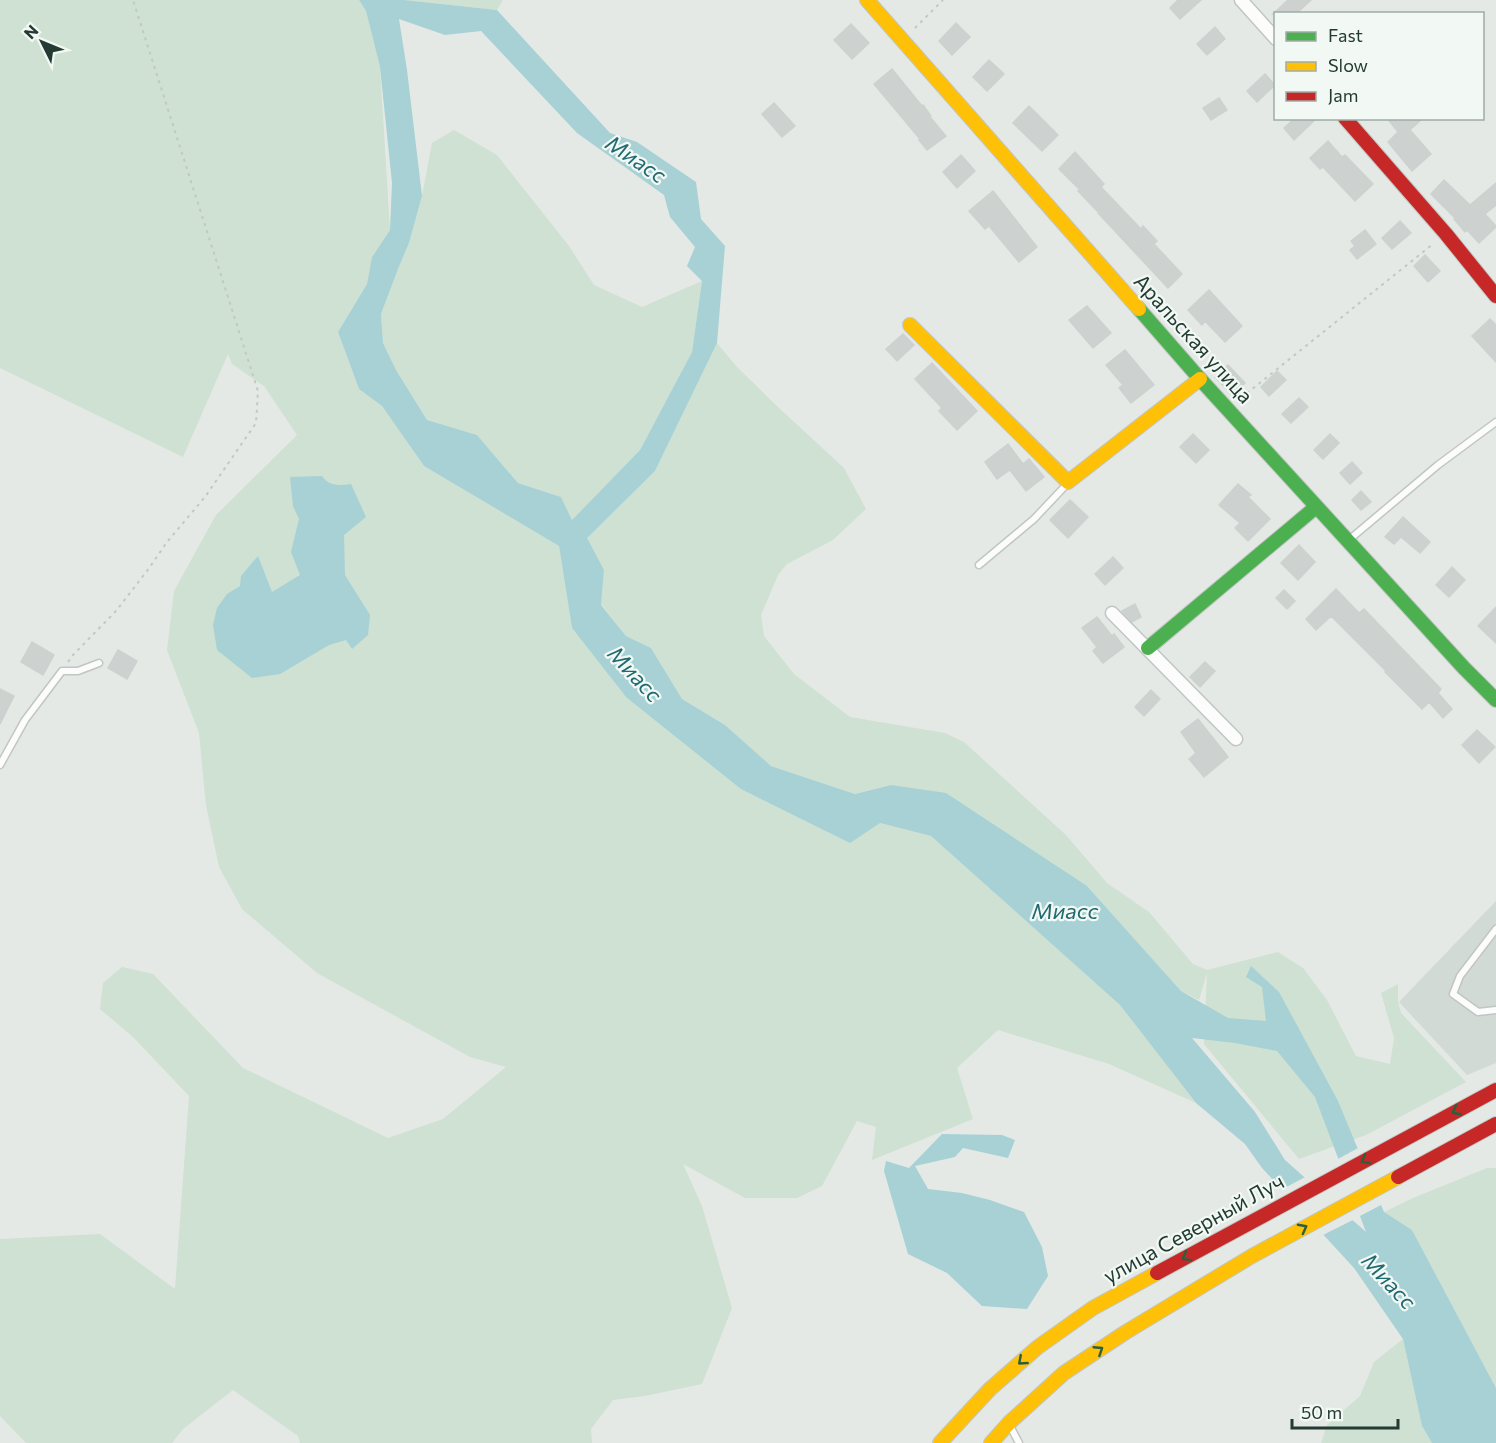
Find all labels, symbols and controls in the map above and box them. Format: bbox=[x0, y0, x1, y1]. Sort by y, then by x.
north arrow bbox=[12, 12, 72, 72]
legend bbox=[1274, 12, 1484, 120]
text: N bbox=[20, 21, 42, 42]
text: Fast bbox=[1328, 24, 1363, 46]
text: Slow bbox=[1328, 54, 1368, 76]
text: Jam bbox=[1328, 84, 1358, 106]
water label: Миасс bbox=[601, 129, 672, 189]
street label: Аральская улица bbox=[1129, 268, 1259, 408]
water label: Миасс bbox=[603, 640, 668, 707]
water label: Миасс bbox=[1032, 897, 1099, 924]
one-way arrow bbox=[1452, 1104, 1463, 1115]
one-way arrow bbox=[1361, 1153, 1372, 1164]
street label: улица Северный Луч bbox=[1099, 1168, 1288, 1288]
one-way arrow bbox=[1297, 1224, 1308, 1235]
water label: Миасс bbox=[1357, 1247, 1422, 1314]
one-way arrow bbox=[1182, 1250, 1192, 1261]
one-way arrow bbox=[1092, 1346, 1103, 1357]
one-way arrow bbox=[1018, 1354, 1029, 1365]
scale bar bbox=[1292, 1392, 1398, 1430]
text: 50 m bbox=[1301, 1401, 1342, 1423]

